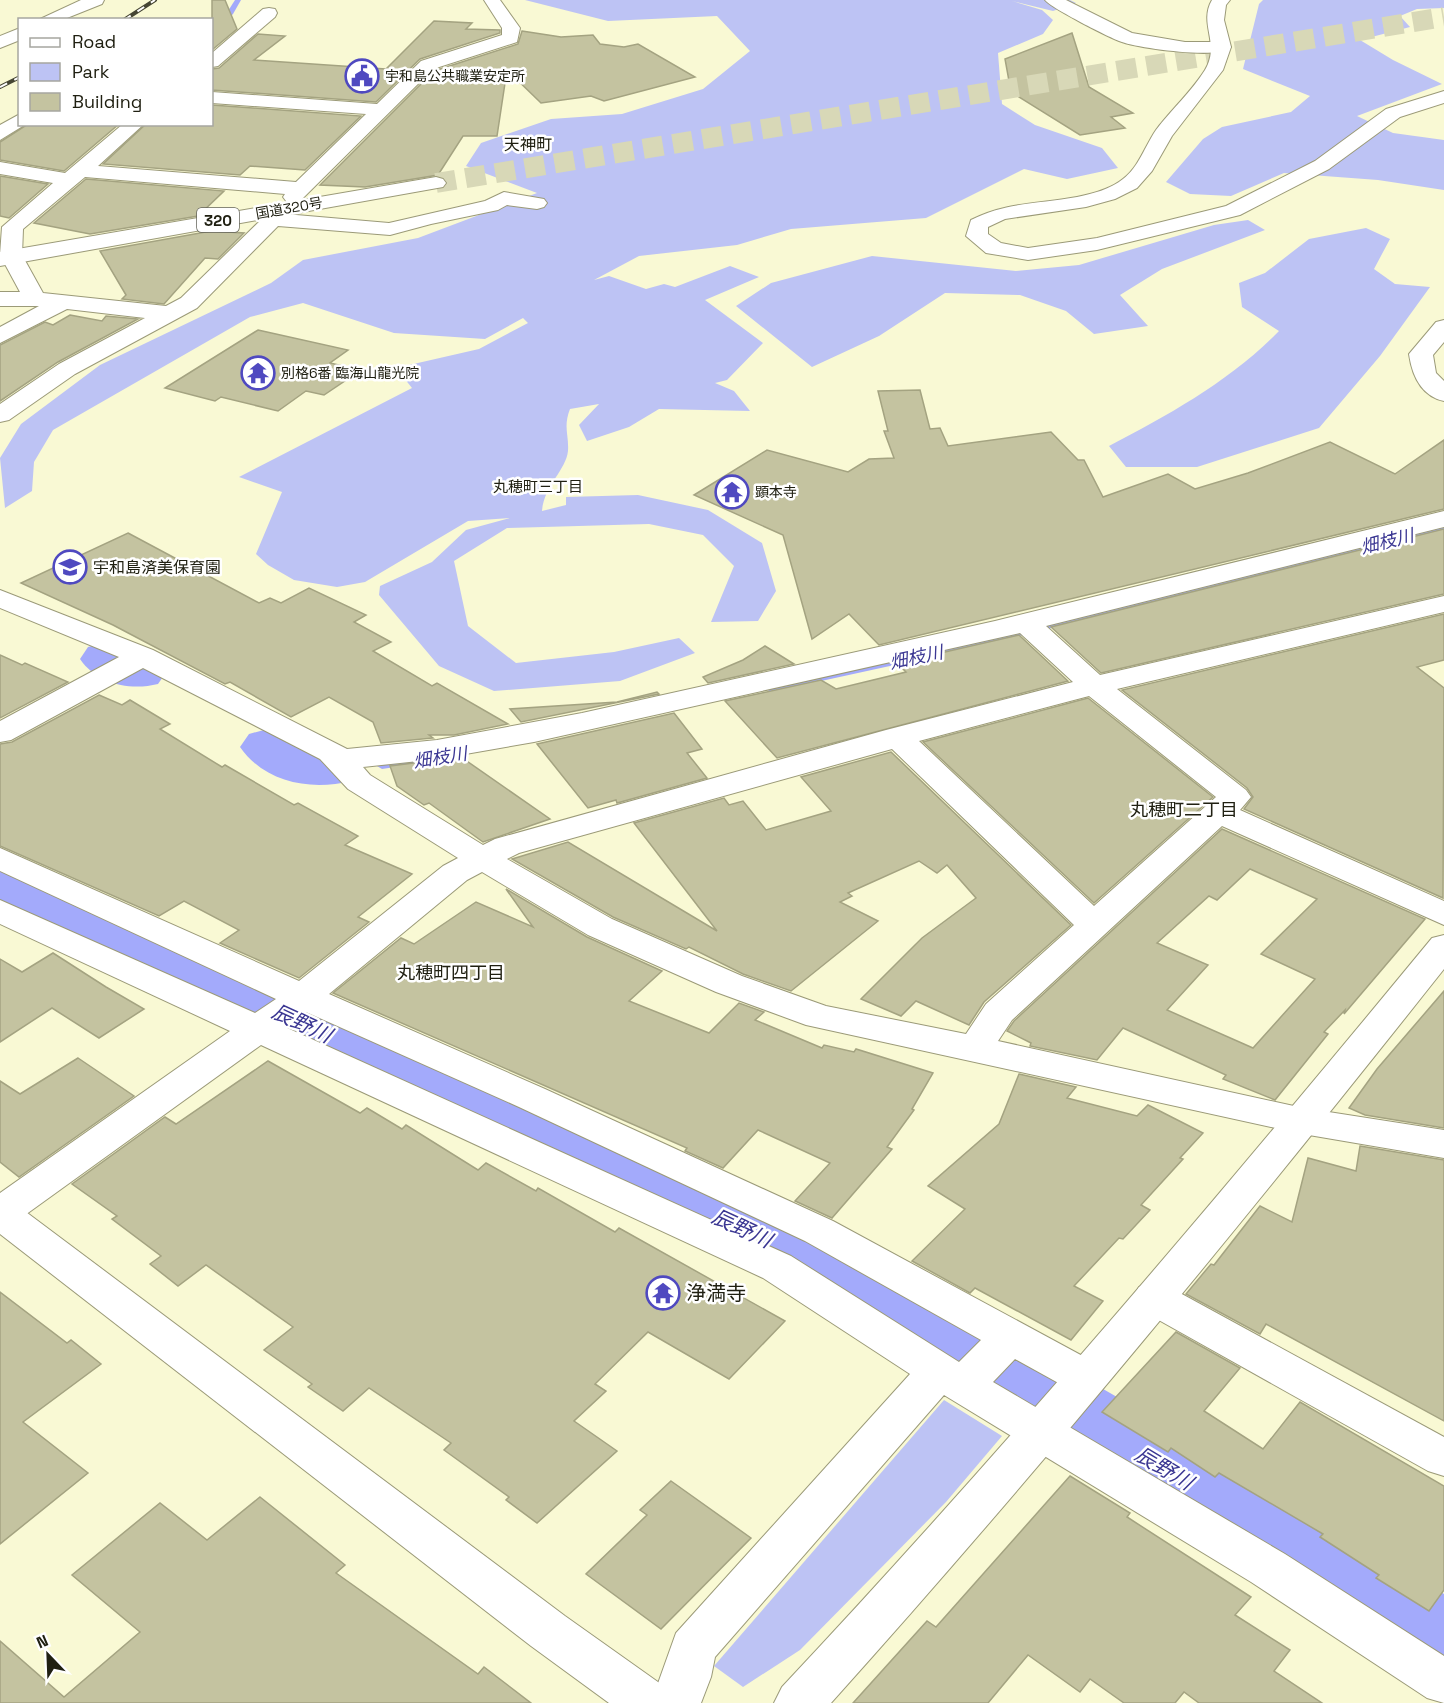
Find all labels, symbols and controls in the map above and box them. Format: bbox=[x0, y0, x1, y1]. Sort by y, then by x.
legend bbox=[18, 18, 213, 126]
text: Road bbox=[72, 30, 116, 53]
public building icon: 宇和島公共職業安定所 bbox=[344, 58, 380, 94]
text: Park bbox=[72, 60, 110, 83]
place label: 宇和島公共職業安定所 bbox=[385, 67, 525, 85]
text: Building bbox=[72, 90, 142, 113]
district label: 天神町 bbox=[504, 134, 552, 155]
street label: 国道320号 bbox=[254, 193, 324, 223]
road number: 320 bbox=[197, 208, 239, 232]
temple icon: 別格6番 臨海山龍光院 bbox=[240, 355, 276, 391]
place label: 別格6番 臨海山龍光院 bbox=[281, 364, 419, 382]
temple icon: 顕本寺 bbox=[714, 474, 750, 510]
district label: 丸穂町三丁目 bbox=[493, 477, 583, 496]
place label: 顕本寺 bbox=[755, 483, 797, 501]
water label: 畑枝川 bbox=[1358, 523, 1418, 559]
school or university icon: 宇和島済美保育園 bbox=[52, 549, 88, 585]
place label: 宇和島済美保育園 bbox=[93, 557, 221, 578]
water label: 畑枝川 bbox=[887, 640, 947, 674]
water label: 畑枝川 bbox=[412, 741, 470, 773]
district label: 丸穂町二丁目 bbox=[1130, 798, 1238, 821]
district label: 丸穂町四丁目 bbox=[397, 961, 505, 984]
water label: 辰野川 bbox=[268, 997, 338, 1049]
water label: 辰野川 bbox=[708, 1202, 778, 1254]
temple icon: 浄満寺 bbox=[645, 1275, 681, 1311]
place label: 浄満寺 bbox=[686, 1280, 746, 1306]
water label: 辰野川 bbox=[1130, 1440, 1200, 1497]
north arrow bbox=[18, 1625, 78, 1685]
text: N bbox=[33, 1630, 51, 1653]

